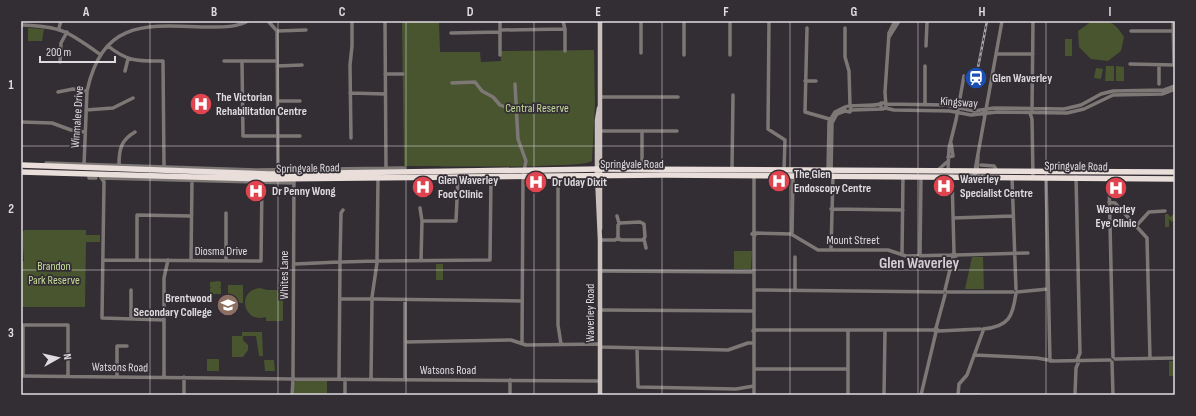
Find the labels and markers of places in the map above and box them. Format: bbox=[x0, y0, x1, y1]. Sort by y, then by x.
station icon: Glen Waverley bbox=[963, 65, 989, 91]
place label: Glen Waverley bbox=[992, 71, 1052, 86]
place label: The Victorian Rehabilitation Centre bbox=[216, 90, 307, 119]
hospital icon: The Victorian Rehabilitation Centre bbox=[188, 91, 214, 117]
place label: The Glen Endoscopy Centre bbox=[794, 167, 871, 196]
hospital icon: The Glen Endoscopy Centre bbox=[766, 168, 792, 194]
hospital icon: Dr Uday Dixit bbox=[523, 169, 549, 195]
place label: Waverley Specialist Centre bbox=[960, 172, 1033, 201]
place label: Glen Waverley Foot Clinic bbox=[438, 173, 498, 202]
hospital icon: Waverley Specialist Centre bbox=[931, 173, 957, 199]
hospital icon: Glen Waverley Foot Clinic bbox=[410, 174, 436, 200]
place label: Dr Uday Dixit bbox=[552, 175, 607, 190]
hospital icon: Waverley Eye Clinic bbox=[1103, 175, 1129, 201]
hospital icon: Dr Penny Wong bbox=[243, 178, 269, 204]
place label: Dr Penny Wong bbox=[272, 184, 336, 199]
place label: Waverley Eye Clinic bbox=[1095, 202, 1137, 231]
place label: Brentwood Secondary College bbox=[134, 291, 212, 320]
school or university icon: Brentwood Secondary College bbox=[215, 292, 241, 318]

